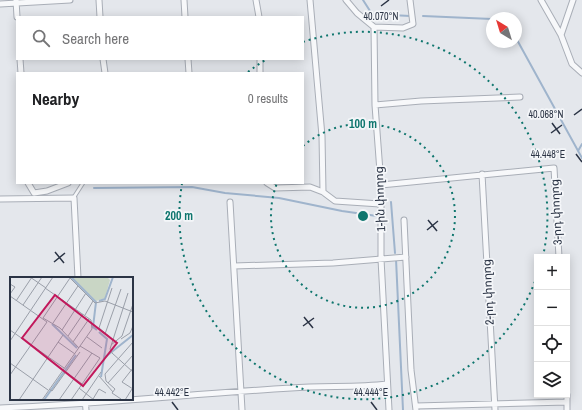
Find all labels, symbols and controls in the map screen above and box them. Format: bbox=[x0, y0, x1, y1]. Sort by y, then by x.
text: 40.070°N bbox=[364, 10, 399, 23]
north arrow bbox=[486, 12, 522, 48]
search box bbox=[16, 16, 304, 60]
icon: search bbox=[30, 27, 52, 49]
text: Search here bbox=[62, 28, 129, 49]
text: Nearby bbox=[32, 87, 79, 110]
text: 0 results bbox=[248, 90, 288, 107]
text: 40.068°N bbox=[529, 108, 564, 121]
text: 100 m bbox=[349, 116, 377, 132]
text: 44.448°E bbox=[531, 148, 565, 161]
street label: 1-ին փողոց bbox=[371, 166, 389, 232]
street label: 3-րդ փողոց bbox=[546, 179, 566, 245]
text: 200 m bbox=[165, 208, 193, 224]
centre of rings bbox=[356, 209, 370, 223]
map controls bbox=[534, 254, 570, 398]
button: + bbox=[534, 254, 570, 290]
street label: 2-րդ փողոց bbox=[478, 259, 498, 325]
inset map bbox=[10, 277, 133, 400]
button: − bbox=[534, 290, 570, 326]
button: locate bbox=[534, 326, 570, 362]
button: layers bbox=[534, 362, 570, 398]
text: 44.442°E bbox=[155, 386, 189, 399]
text: 44.444°E bbox=[354, 386, 388, 399]

